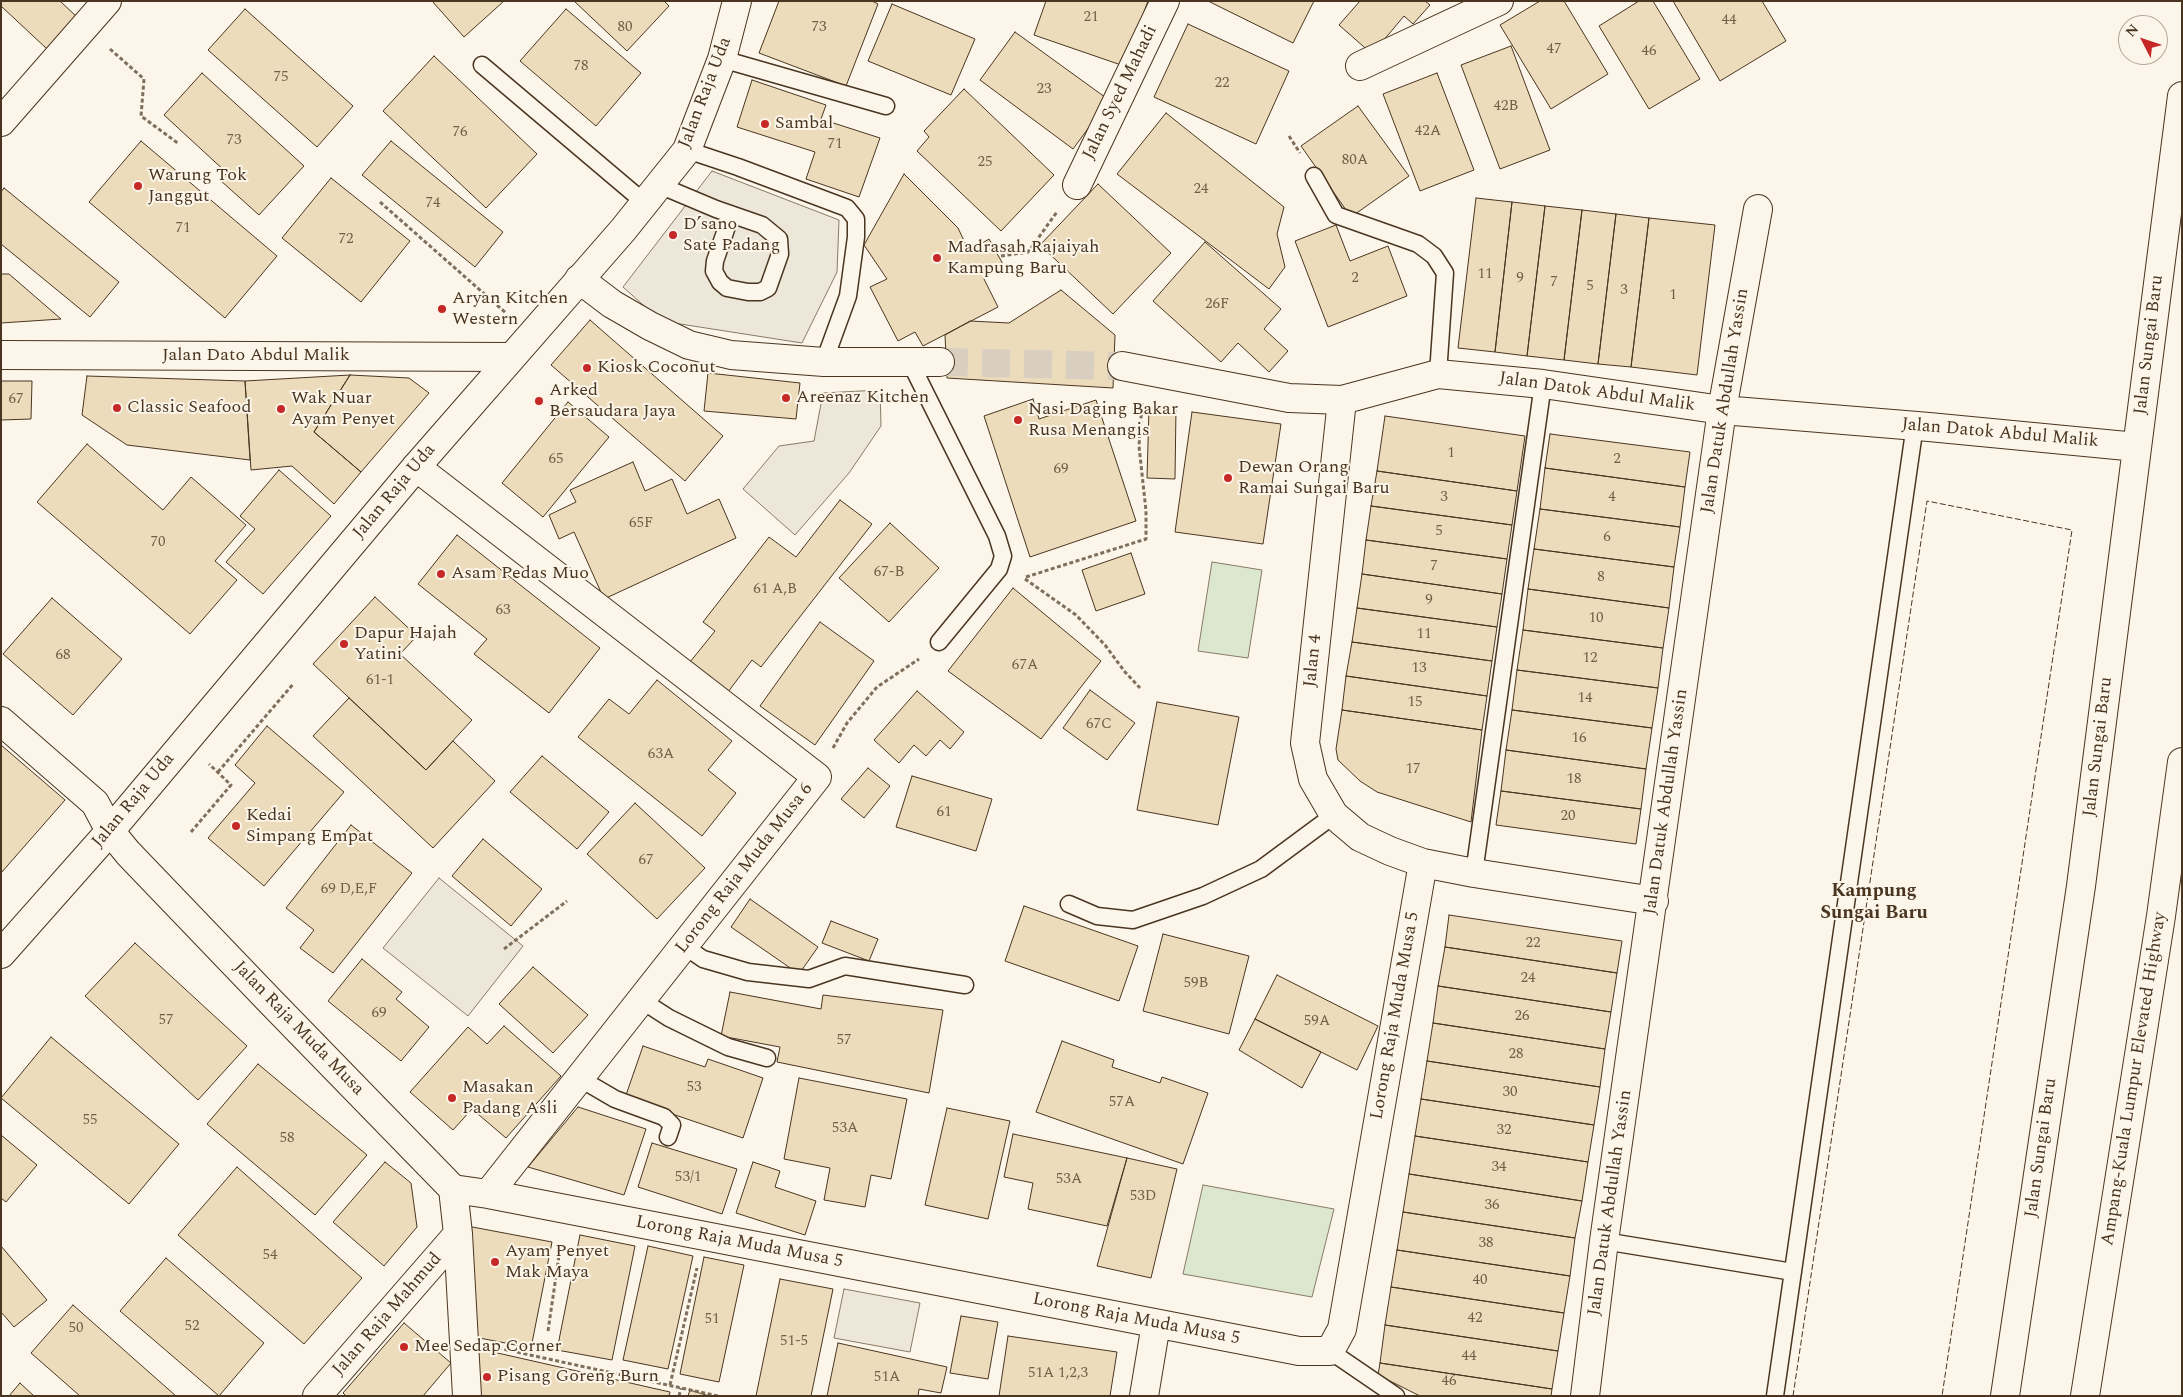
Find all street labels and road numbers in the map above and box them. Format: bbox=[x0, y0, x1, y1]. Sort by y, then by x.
street label: Jalan Syed Mahadi bbox=[1079, 22, 1163, 164]
street label: Jalan Raja Uda bbox=[675, 34, 737, 152]
street label: Jalan Sungai Baru bbox=[2131, 274, 2169, 416]
street label: Jalan Datuk Abdullah Yassin bbox=[1698, 287, 1754, 515]
street label: Jalan Dato Abdul Malik bbox=[162, 345, 350, 367]
street label: Jalan Datok Abdul Malik bbox=[1498, 369, 1696, 417]
street label: Jalan Datok Abdul Malik bbox=[1901, 415, 2099, 453]
street label: Jalan Raja Uda bbox=[349, 440, 441, 544]
street label: Jalan 4 bbox=[1300, 633, 1328, 689]
street label: Jalan Sungai Baru bbox=[2080, 676, 2118, 818]
street label: Jalan Datuk Abdullah Yassin bbox=[1640, 688, 1694, 916]
street label: Jalan Raja Uda bbox=[88, 749, 180, 853]
street label: Lorong Raja Muda Musa 6 bbox=[672, 779, 818, 959]
street label: Lorong Raja Muda Musa 5 bbox=[1367, 910, 1425, 1122]
street label: Ampang-Kuala Lumpur Elevated Highway bbox=[2098, 911, 2172, 1247]
street label: Jalan Raja Muda Musa bbox=[228, 957, 368, 1101]
street label: Jalan Sungai Baru bbox=[2022, 1077, 2062, 1219]
street label: Jalan Datuk Abdullah Yassin bbox=[1584, 1089, 1638, 1317]
street label: Lorong Raja Muda Musa 5 bbox=[634, 1212, 844, 1274]
street label: Jalan Raja Mahmud bbox=[329, 1249, 447, 1381]
street label: Lorong Raja Muda Musa 5 bbox=[1031, 1289, 1241, 1351]

